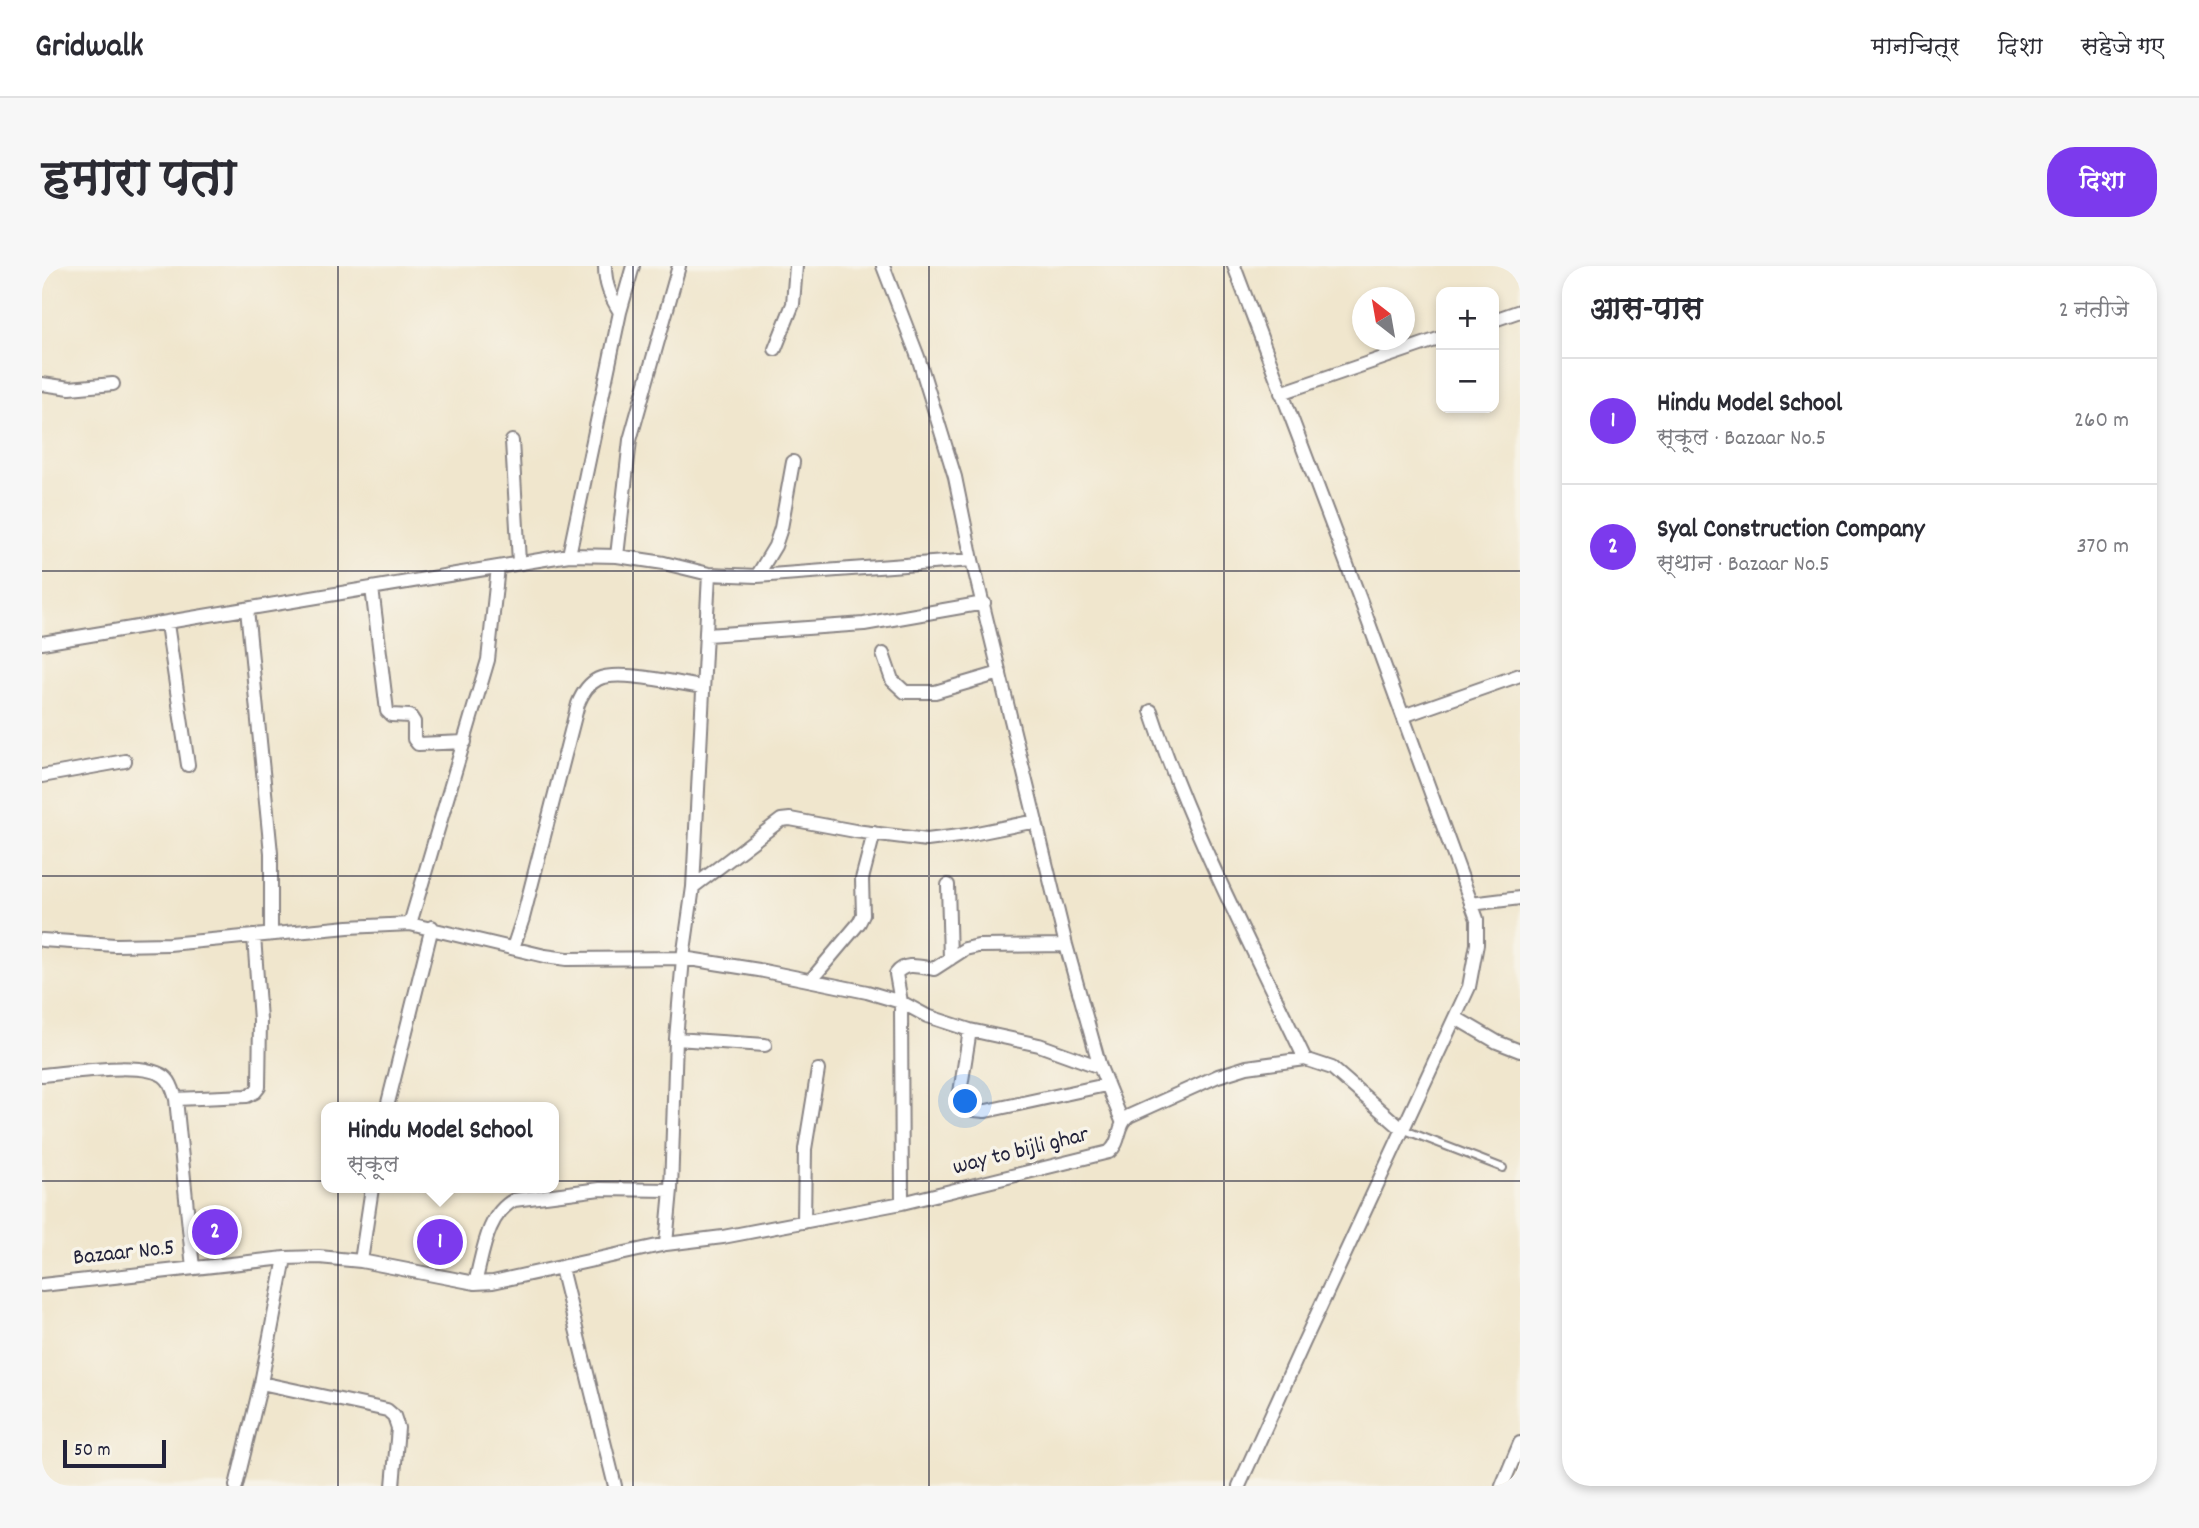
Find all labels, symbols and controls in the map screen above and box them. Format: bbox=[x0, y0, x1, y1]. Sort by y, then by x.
text: Gridwalk bbox=[35, 25, 144, 72]
text: मानचित्र bbox=[1871, 31, 1959, 65]
text: दिशा bbox=[1997, 31, 2043, 65]
text: सहेजे गए bbox=[2081, 31, 2164, 65]
text: हमारा पता bbox=[42, 147, 236, 217]
button: दिशा bbox=[2047, 147, 2157, 217]
north arrow bbox=[1352, 287, 1415, 350]
map controls bbox=[1436, 287, 1499, 413]
button: + bbox=[1436, 287, 1499, 350]
text: आस-पास bbox=[1590, 290, 1702, 333]
text: 2 नतीजे bbox=[2059, 295, 2129, 328]
button: − bbox=[1436, 350, 1499, 413]
text: Hindu Model School bbox=[1657, 386, 1842, 423]
text: 1 bbox=[1610, 405, 1616, 438]
text: 260 m bbox=[2074, 405, 2129, 438]
text: स्कूल · Bazaar No.5 bbox=[1657, 423, 1826, 456]
text: Syal Construction Company bbox=[1657, 512, 1925, 549]
text: 2 bbox=[1608, 531, 1618, 564]
text: 370 m bbox=[2076, 531, 2129, 564]
text: स्थान · Bazaar No.5 bbox=[1657, 549, 1830, 582]
your location bbox=[948, 1084, 982, 1118]
popup bbox=[321, 1102, 559, 1193]
text: Hindu Model School bbox=[347, 1113, 533, 1150]
street label: way to bijli ghar bbox=[949, 1119, 1093, 1185]
text: स्कूल bbox=[347, 1150, 399, 1183]
pin: 2 bbox=[192, 1206, 238, 1258]
pin: 1 bbox=[417, 1216, 463, 1268]
street label: Bazaar No.5 bbox=[72, 1232, 176, 1276]
scale bar bbox=[63, 1437, 166, 1469]
text: 50 m bbox=[74, 1438, 111, 1465]

